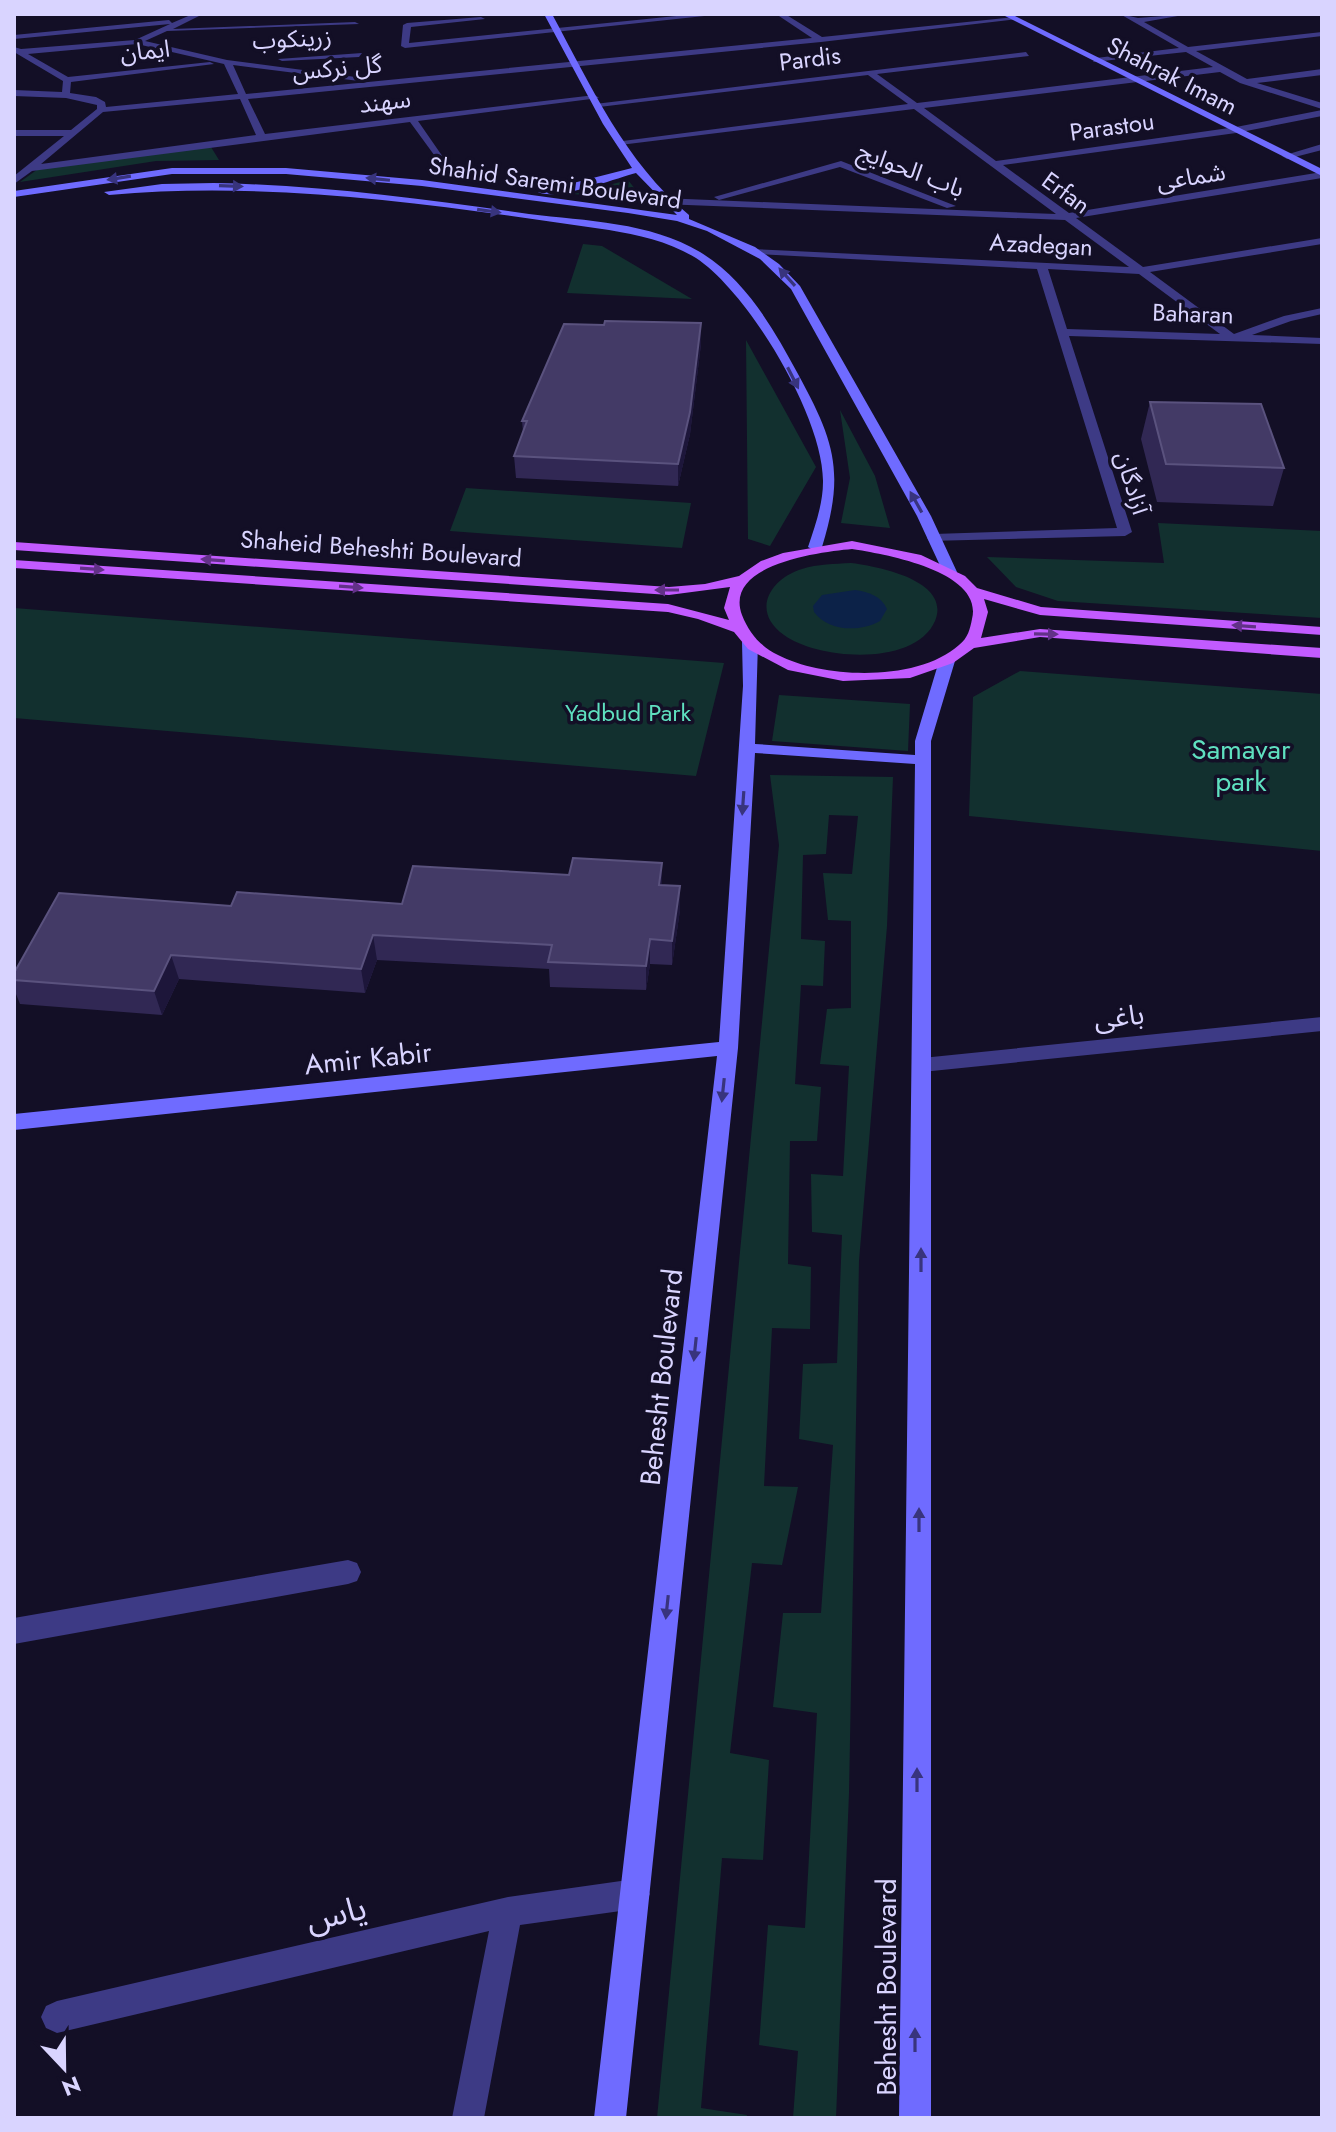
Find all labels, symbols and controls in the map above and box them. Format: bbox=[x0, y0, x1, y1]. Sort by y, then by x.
street label: زرینکوب bbox=[251, 19, 333, 58]
street label: Shahrak Imam bbox=[1101, 28, 1244, 123]
street label: ایمان bbox=[118, 30, 172, 71]
street label: Pardis bbox=[777, 37, 843, 80]
street label: گل نرکس bbox=[291, 46, 384, 89]
street label: سهند bbox=[357, 81, 413, 122]
street label: Parastou bbox=[1067, 103, 1156, 150]
street label: باب الحوایج bbox=[853, 133, 970, 206]
street label: Shahid Saremi Boulevard bbox=[426, 147, 684, 218]
street label: شماعی bbox=[1154, 154, 1228, 199]
street label: Erfan bbox=[1035, 163, 1098, 222]
one-way arrow bbox=[106, 172, 131, 185]
one-way arrow bbox=[365, 173, 390, 186]
one-way arrow bbox=[218, 180, 244, 192]
one-way arrow bbox=[477, 205, 502, 218]
street label: Azadegan bbox=[988, 224, 1094, 265]
one-way arrow bbox=[778, 268, 796, 287]
street label: Baharan bbox=[1152, 295, 1234, 332]
one-way arrow bbox=[786, 367, 799, 390]
street label: آزادگان bbox=[1106, 447, 1159, 520]
one-way arrow bbox=[910, 491, 924, 513]
street label: Shaheid Beheshti Boulevard bbox=[239, 521, 523, 576]
one-way arrow bbox=[200, 553, 225, 566]
one-way arrow bbox=[80, 563, 105, 576]
one-way arrow bbox=[339, 580, 364, 593]
one-way arrow bbox=[654, 584, 679, 596]
one-way arrow bbox=[1231, 619, 1256, 632]
one-way arrow bbox=[1034, 628, 1059, 640]
park label: Yadbud Park bbox=[565, 695, 692, 730]
park label: Samavar park bbox=[1191, 729, 1291, 802]
one-way arrow bbox=[736, 791, 749, 816]
street label: باغی bbox=[1092, 993, 1146, 1040]
street label: Amir Kabir bbox=[302, 1031, 434, 1086]
one-way arrow bbox=[717, 1078, 730, 1103]
one-way arrow bbox=[915, 1247, 927, 1272]
street label: Behesht Boulevard bbox=[630, 1267, 693, 1487]
one-way arrow bbox=[688, 1337, 701, 1362]
one-way arrow bbox=[913, 1507, 925, 1532]
one-way arrow bbox=[660, 1595, 673, 1620]
one-way arrow bbox=[911, 1767, 923, 1792]
street label: Behesht Boulevard bbox=[866, 1878, 907, 2096]
street label: یاس bbox=[301, 1883, 371, 1944]
one-way arrow bbox=[909, 2027, 921, 2052]
north arrow bbox=[24, 2028, 104, 2108]
text: N bbox=[57, 2068, 86, 2105]

